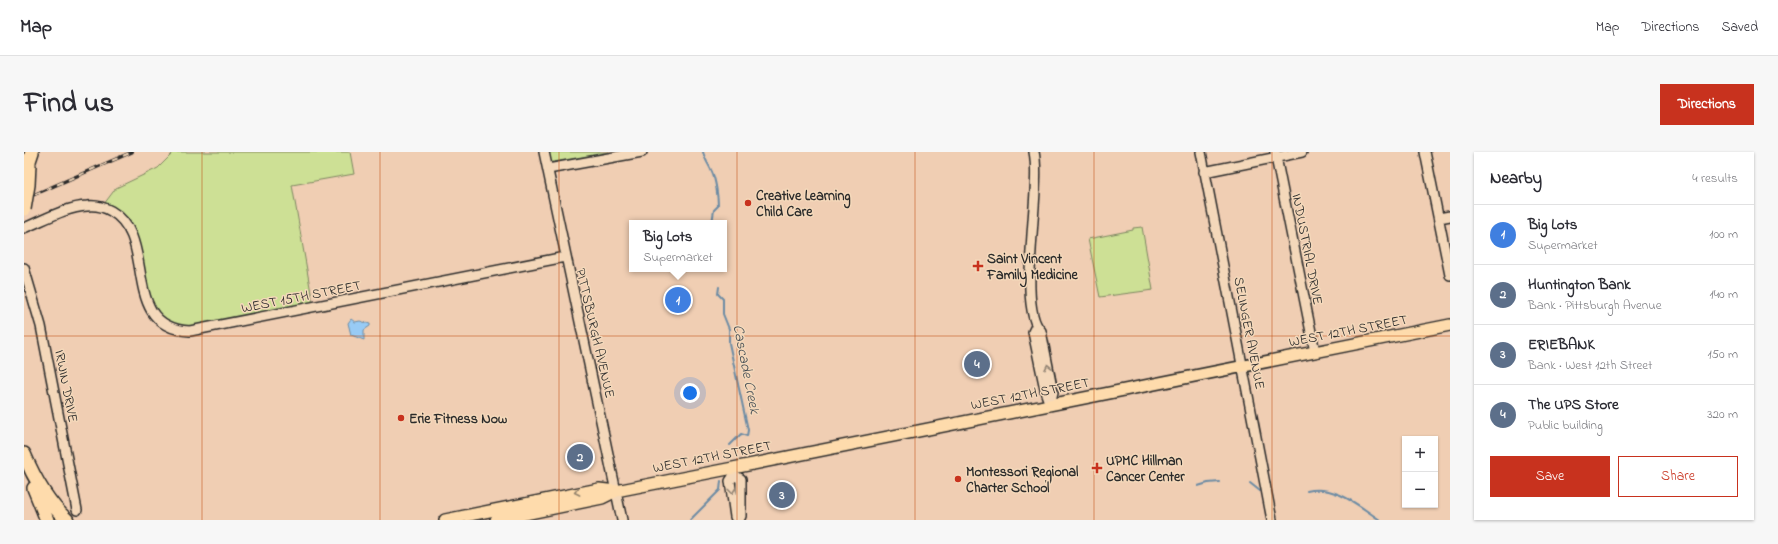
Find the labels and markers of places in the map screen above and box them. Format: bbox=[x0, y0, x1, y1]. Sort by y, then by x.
place label: Creative Learning Child Care bbox=[756, 186, 851, 223]
marker: Creative Learning Child Care bbox=[743, 198, 753, 208]
place label: Saint Vincent Family Medicine bbox=[986, 249, 1078, 288]
marker: Saint Vincent Family Medicine bbox=[972, 260, 984, 272]
pin: 1 bbox=[665, 285, 691, 315]
pin: 4 bbox=[964, 349, 990, 379]
place label: Erie Fitness Now bbox=[409, 409, 507, 430]
marker: Erie Fitness Now bbox=[396, 413, 406, 423]
pin: 2 bbox=[567, 442, 593, 472]
place label: UPMC Hillman Cancer Center bbox=[1106, 451, 1185, 488]
place label: Montessori Regional Charter School bbox=[966, 462, 1079, 499]
marker: UPMC Hillman Cancer Center bbox=[1091, 462, 1103, 474]
marker: Montessori Regional Charter School bbox=[953, 474, 963, 484]
pin: 3 bbox=[769, 480, 795, 510]

